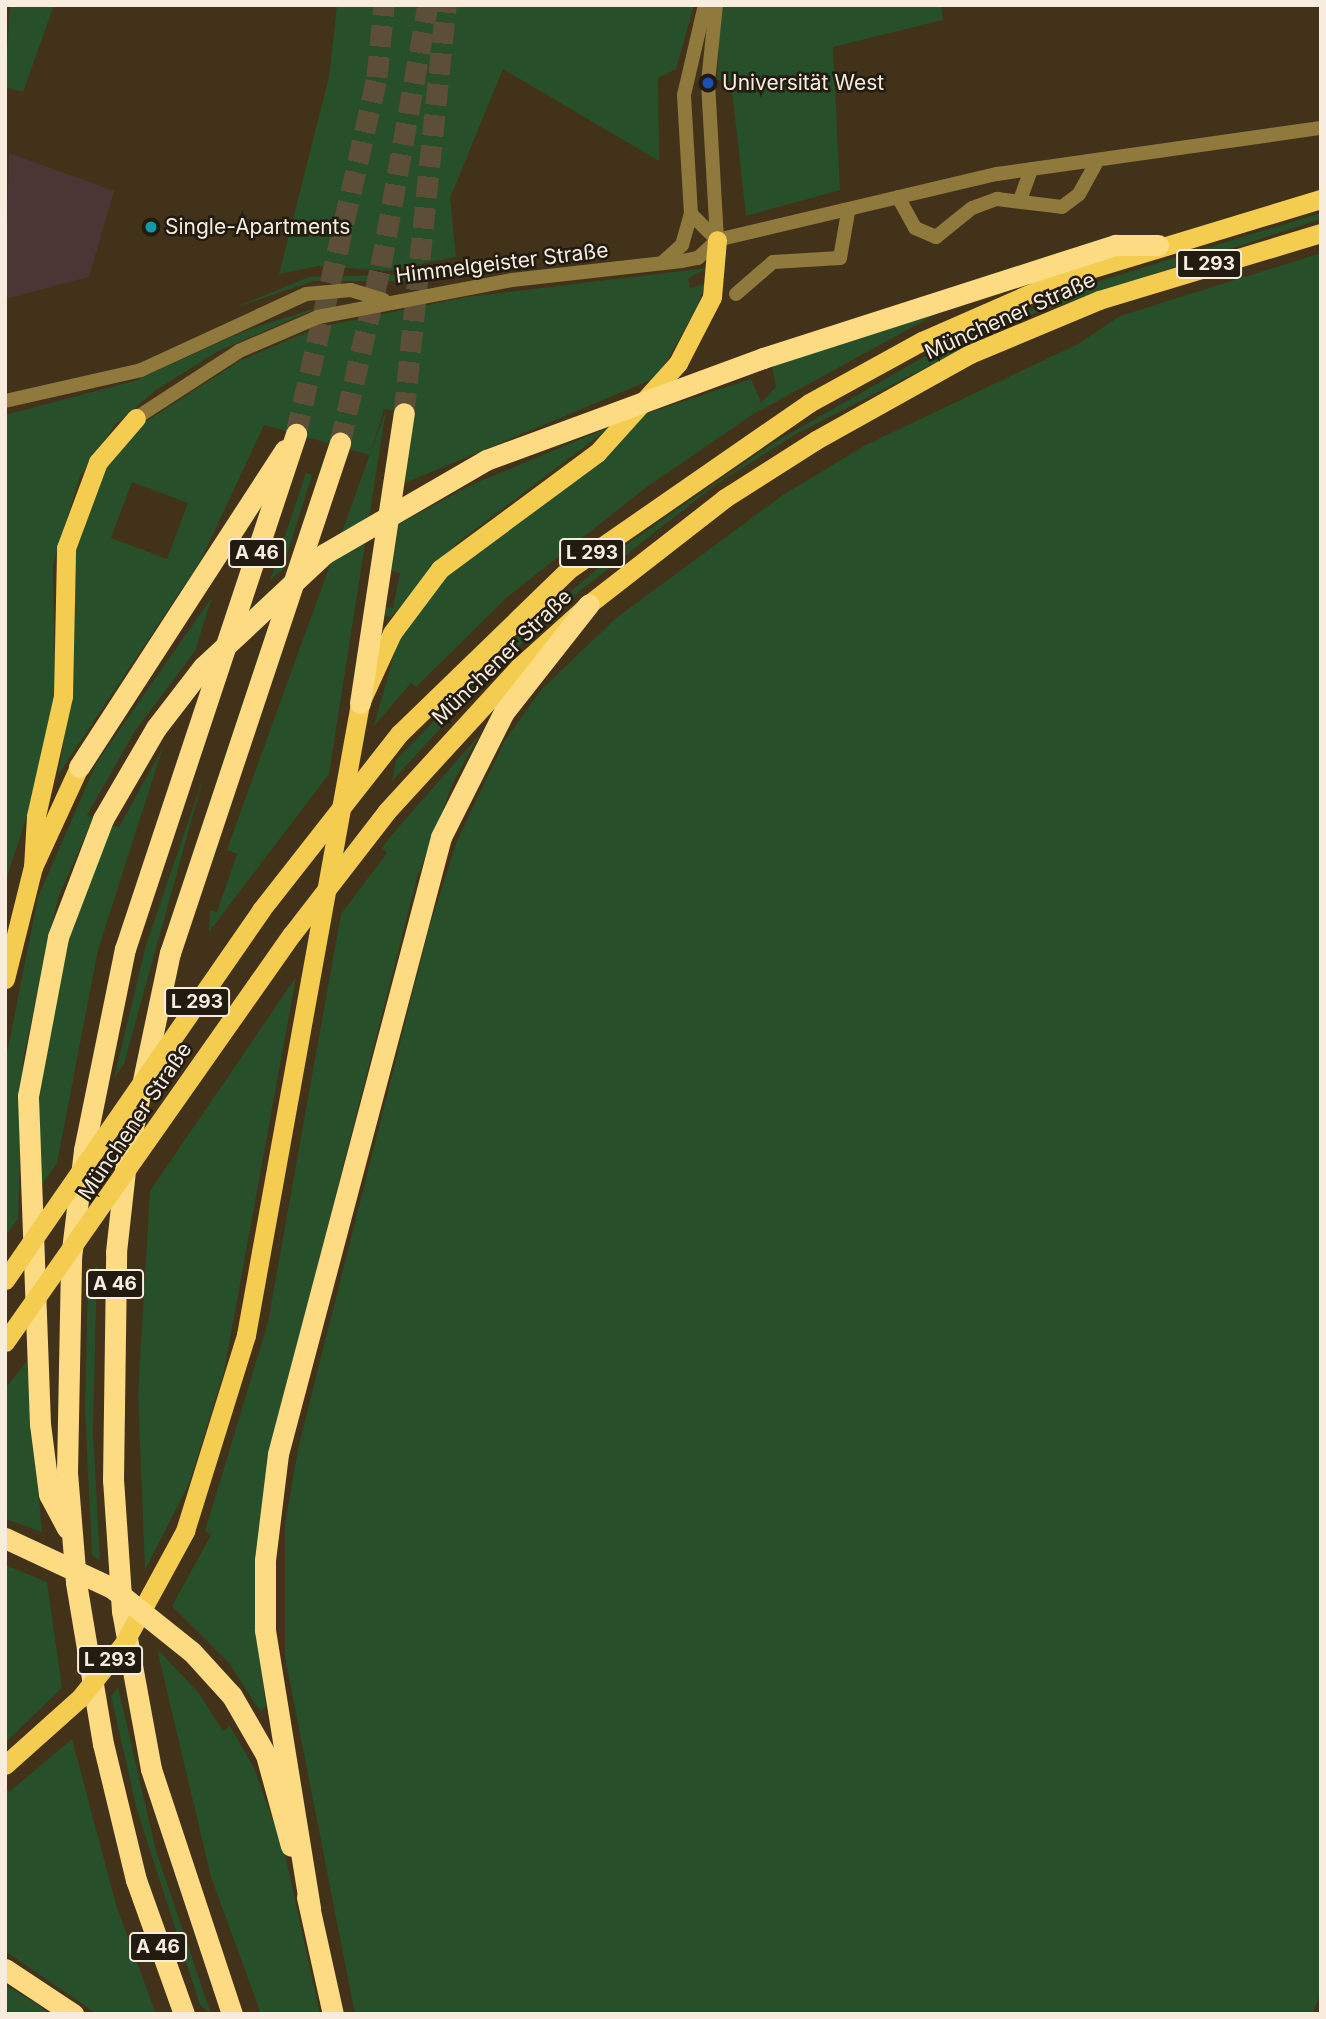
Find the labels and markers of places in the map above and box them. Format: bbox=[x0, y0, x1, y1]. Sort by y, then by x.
place label: Universität West bbox=[722, 70, 884, 96]
marker: Universität West bbox=[700, 75, 716, 91]
place label: Single-Apartments bbox=[165, 214, 350, 240]
marker: Single-Apartments bbox=[143, 219, 159, 235]

